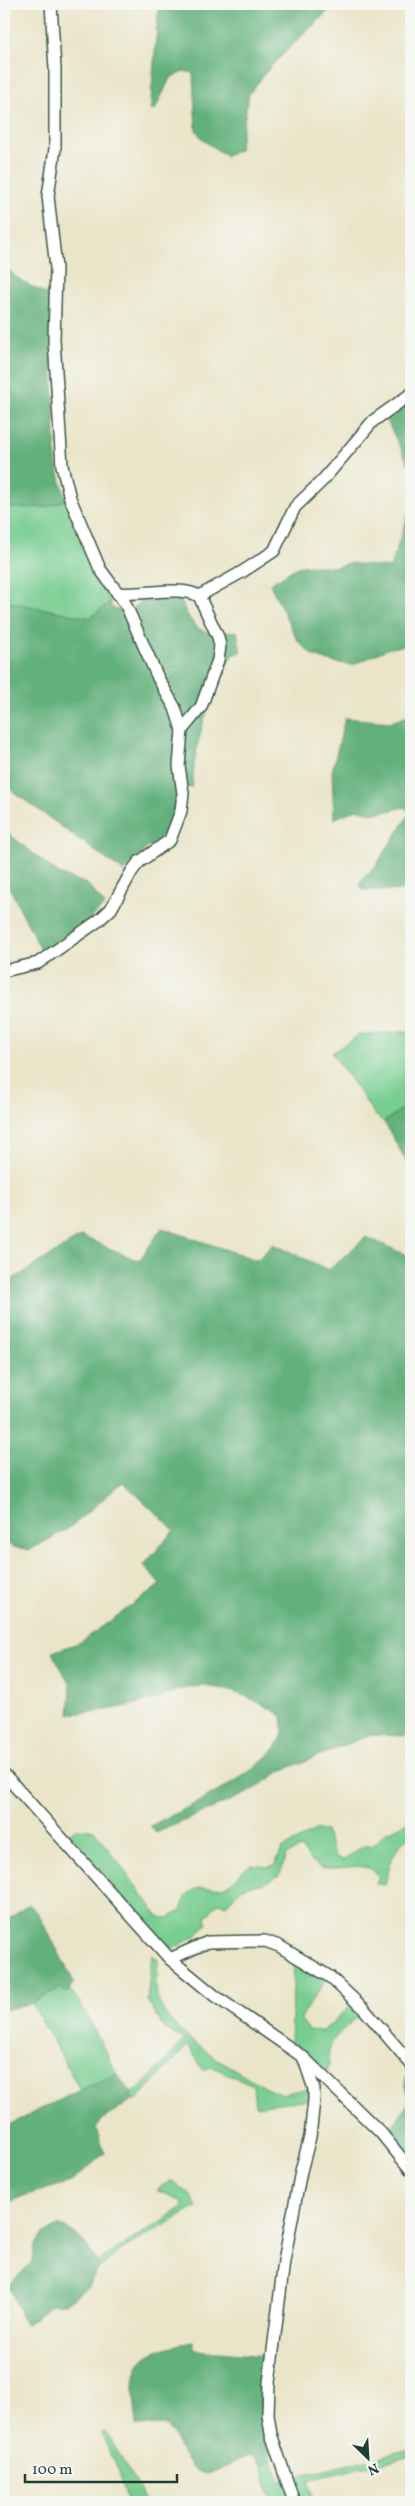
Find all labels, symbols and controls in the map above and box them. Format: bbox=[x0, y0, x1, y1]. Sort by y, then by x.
north arrow bbox=[342, 2434, 392, 2484]
scale bar bbox=[25, 2451, 178, 2483]
text: N bbox=[364, 2458, 381, 2479]
text: 100 m bbox=[32, 2460, 72, 2481]

